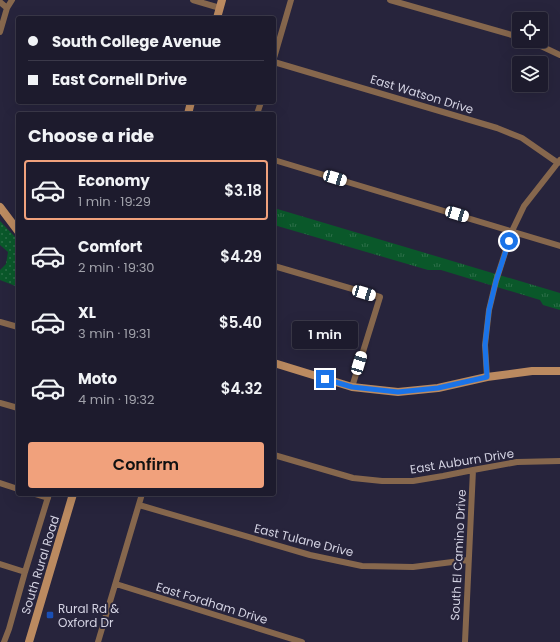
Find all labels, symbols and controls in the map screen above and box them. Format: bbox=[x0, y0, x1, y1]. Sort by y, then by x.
map controls bbox=[512, 12, 548, 92]
button: locate bbox=[512, 12, 548, 48]
text: South College Avenue bbox=[52, 31, 221, 52]
button: layers bbox=[512, 56, 548, 92]
text: East Cornell Drive bbox=[52, 69, 187, 90]
street label: East Watson Drive bbox=[368, 70, 476, 118]
text: Choose a ride bbox=[28, 123, 154, 148]
car bbox=[322, 169, 348, 187]
text: Economy bbox=[78, 170, 150, 191]
icon: car bbox=[30, 172, 66, 208]
text: $3.18 bbox=[224, 180, 262, 201]
text: 1 min · 19:29 bbox=[78, 192, 151, 211]
car bbox=[444, 205, 470, 223]
route start bbox=[500, 232, 518, 250]
text: Comfort bbox=[78, 236, 142, 257]
icon: car bbox=[30, 238, 66, 274]
text: $4.29 bbox=[220, 246, 262, 267]
text: 2 min · 19:30 bbox=[78, 258, 155, 277]
car bbox=[351, 284, 377, 302]
text: XL bbox=[78, 302, 96, 323]
icon: car bbox=[30, 304, 66, 340]
text: $5.40 bbox=[219, 312, 262, 333]
callout: 1 min bbox=[292, 321, 358, 349]
text: 3 min · 19:31 bbox=[78, 324, 151, 343]
text: 1 min bbox=[308, 325, 342, 344]
car bbox=[350, 350, 368, 376]
text: Moto bbox=[78, 368, 117, 389]
icon: car bbox=[30, 370, 66, 406]
route end bbox=[316, 370, 334, 388]
text: $4.32 bbox=[221, 378, 262, 399]
text: 4 min · 19:32 bbox=[78, 390, 155, 409]
button: Confirm bbox=[28, 442, 264, 488]
street label: East Auburn Drive bbox=[409, 444, 515, 478]
street label: South El Camino Drive bbox=[446, 489, 470, 621]
street label: South Rural Road bbox=[17, 513, 63, 617]
street label: East Tulane Drive bbox=[253, 519, 355, 561]
street label: East Fordham Drive bbox=[154, 578, 270, 628]
place label: Rural Rd & Oxford Dr bbox=[58, 600, 119, 631]
marker: Rural Rd & Oxford Dr bbox=[45, 610, 55, 620]

